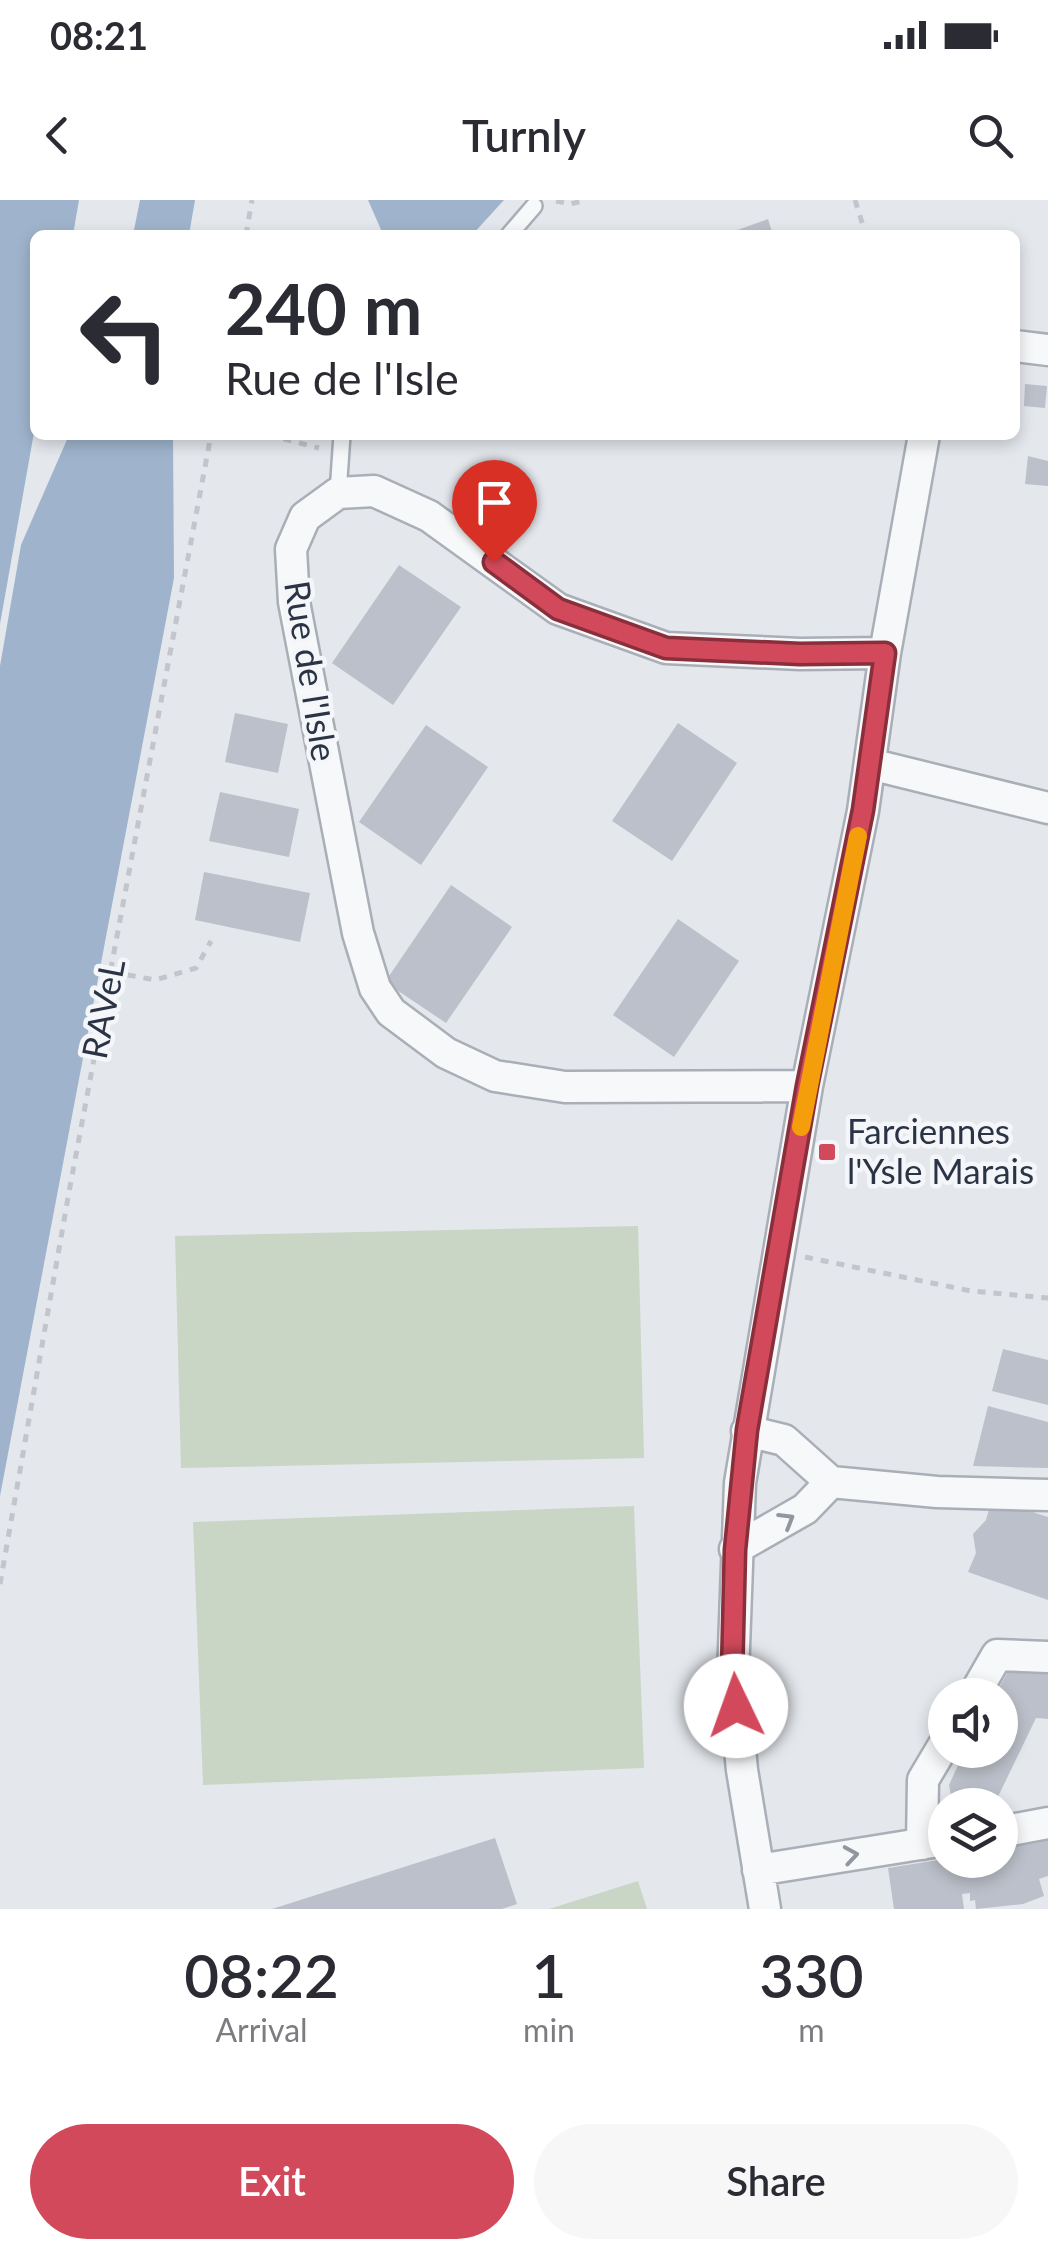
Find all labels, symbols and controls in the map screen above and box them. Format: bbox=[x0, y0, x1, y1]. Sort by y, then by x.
text: 08:21 bbox=[50, 12, 148, 58]
icon: back bbox=[30, 108, 85, 163]
text: Turnly bbox=[462, 108, 586, 162]
icon: search bbox=[963, 108, 1018, 163]
text: 240 m bbox=[225, 266, 422, 350]
icon: left bbox=[60, 270, 190, 400]
text: Rue de l'Isle bbox=[225, 351, 459, 405]
pin bbox=[452, 460, 537, 563]
icon: arrive bbox=[467, 475, 522, 530]
street label: Rue de l'Isle bbox=[277, 578, 347, 764]
street label: RAVeL bbox=[72, 955, 132, 1062]
place label: Farciennes l'Ysle Marais bbox=[847, 1109, 1034, 1191]
marker: Farciennes l'Ysle Marais bbox=[816, 1141, 838, 1163]
one-way arrow bbox=[776, 1514, 794, 1533]
position arrow bbox=[684, 1654, 788, 1758]
map controls bbox=[928, 1678, 1018, 1878]
button: sound bbox=[928, 1678, 1018, 1768]
button: layers bbox=[928, 1788, 1018, 1878]
one-way arrow bbox=[843, 1845, 860, 1866]
text: 08:22 bbox=[184, 1939, 339, 2011]
text: 1 bbox=[532, 1939, 566, 2011]
text: 330 bbox=[759, 1939, 864, 2011]
text: Arrival bbox=[215, 2010, 308, 2049]
text: min bbox=[523, 2010, 575, 2049]
text: m bbox=[798, 2010, 825, 2049]
button: Exit bbox=[30, 2124, 514, 2239]
button: Share bbox=[534, 2124, 1018, 2239]

